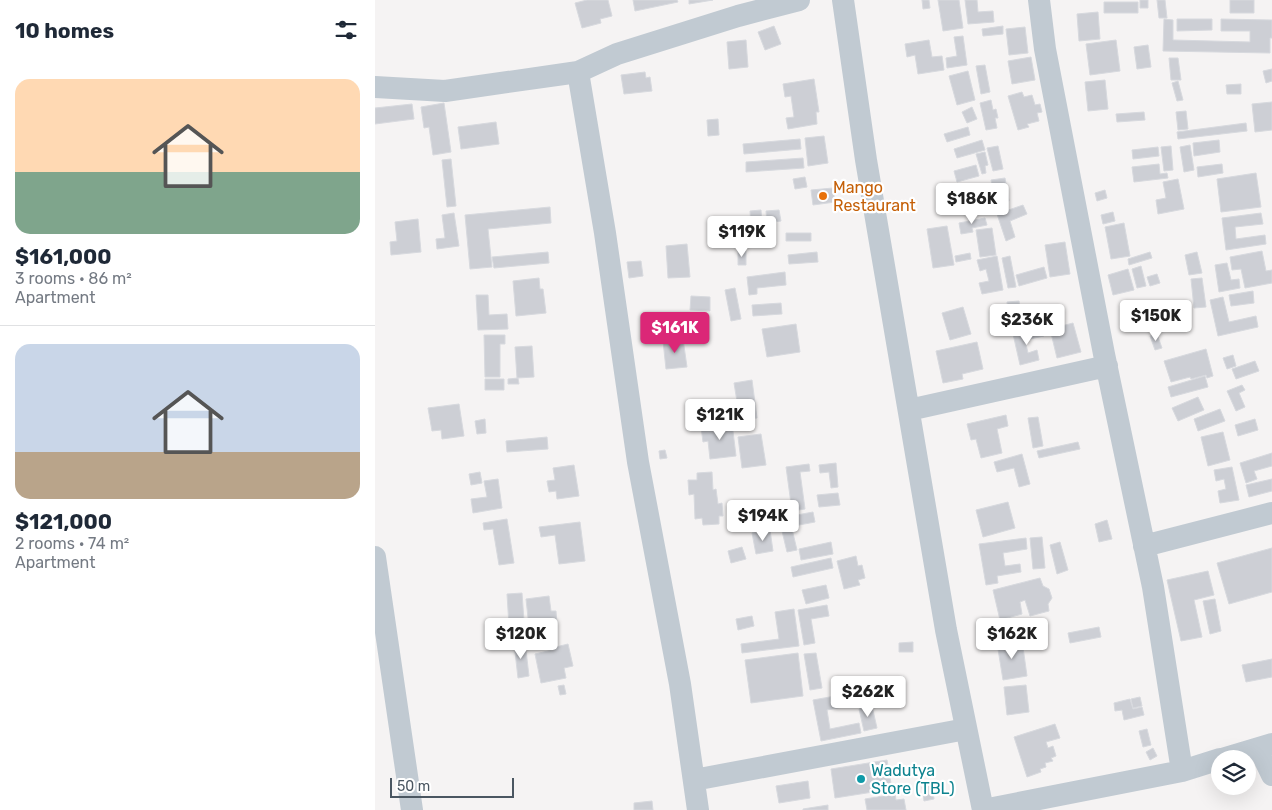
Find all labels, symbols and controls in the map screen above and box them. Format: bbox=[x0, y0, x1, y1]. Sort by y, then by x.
icon: filters bbox=[332, 16, 360, 44]
text: 10 homes bbox=[15, 18, 114, 43]
icon: home bbox=[143, 111, 233, 201]
place label: Mango Restaurant bbox=[833, 178, 916, 215]
pin: $186K bbox=[937, 182, 1007, 225]
text: $186K bbox=[947, 189, 997, 208]
marker: Mango Restaurant bbox=[817, 190, 829, 202]
pin: $119K bbox=[707, 216, 777, 258]
text: $119K bbox=[718, 222, 766, 241]
text: $161,000 bbox=[15, 244, 112, 269]
text: 3 rooms · 86 m² bbox=[15, 269, 132, 288]
text: Apartment bbox=[15, 288, 95, 307]
pin: $150K bbox=[1121, 300, 1191, 342]
pin: $236K bbox=[992, 304, 1062, 346]
text: $150K bbox=[1131, 306, 1181, 325]
text: $236K bbox=[1001, 310, 1053, 329]
pin: $161K bbox=[640, 312, 710, 354]
text: $161K bbox=[651, 318, 699, 337]
icon: home bbox=[143, 377, 233, 467]
pin: $121K bbox=[685, 398, 755, 441]
text: $121K bbox=[696, 405, 744, 424]
pin: $194K bbox=[728, 500, 798, 542]
text: $194K bbox=[738, 506, 788, 525]
text: $121,000 bbox=[15, 509, 112, 534]
text: 2 rooms · 74 m² bbox=[15, 534, 129, 553]
text: Apartment bbox=[15, 553, 95, 572]
pin: $120K bbox=[486, 618, 556, 660]
pin: $162K bbox=[977, 618, 1047, 660]
text: $120K bbox=[496, 624, 546, 643]
text: $162K bbox=[987, 624, 1037, 643]
pin: $262K bbox=[833, 676, 903, 718]
text: $262K bbox=[842, 682, 894, 701]
map controls bbox=[1211, 750, 1256, 795]
button: layers bbox=[1211, 750, 1256, 795]
place label: Wadutya Store (TBL) bbox=[871, 761, 955, 798]
marker: Wadutya Store (TBL) bbox=[855, 773, 867, 785]
scale bar bbox=[390, 775, 514, 798]
text: 50 m bbox=[397, 778, 430, 795]

